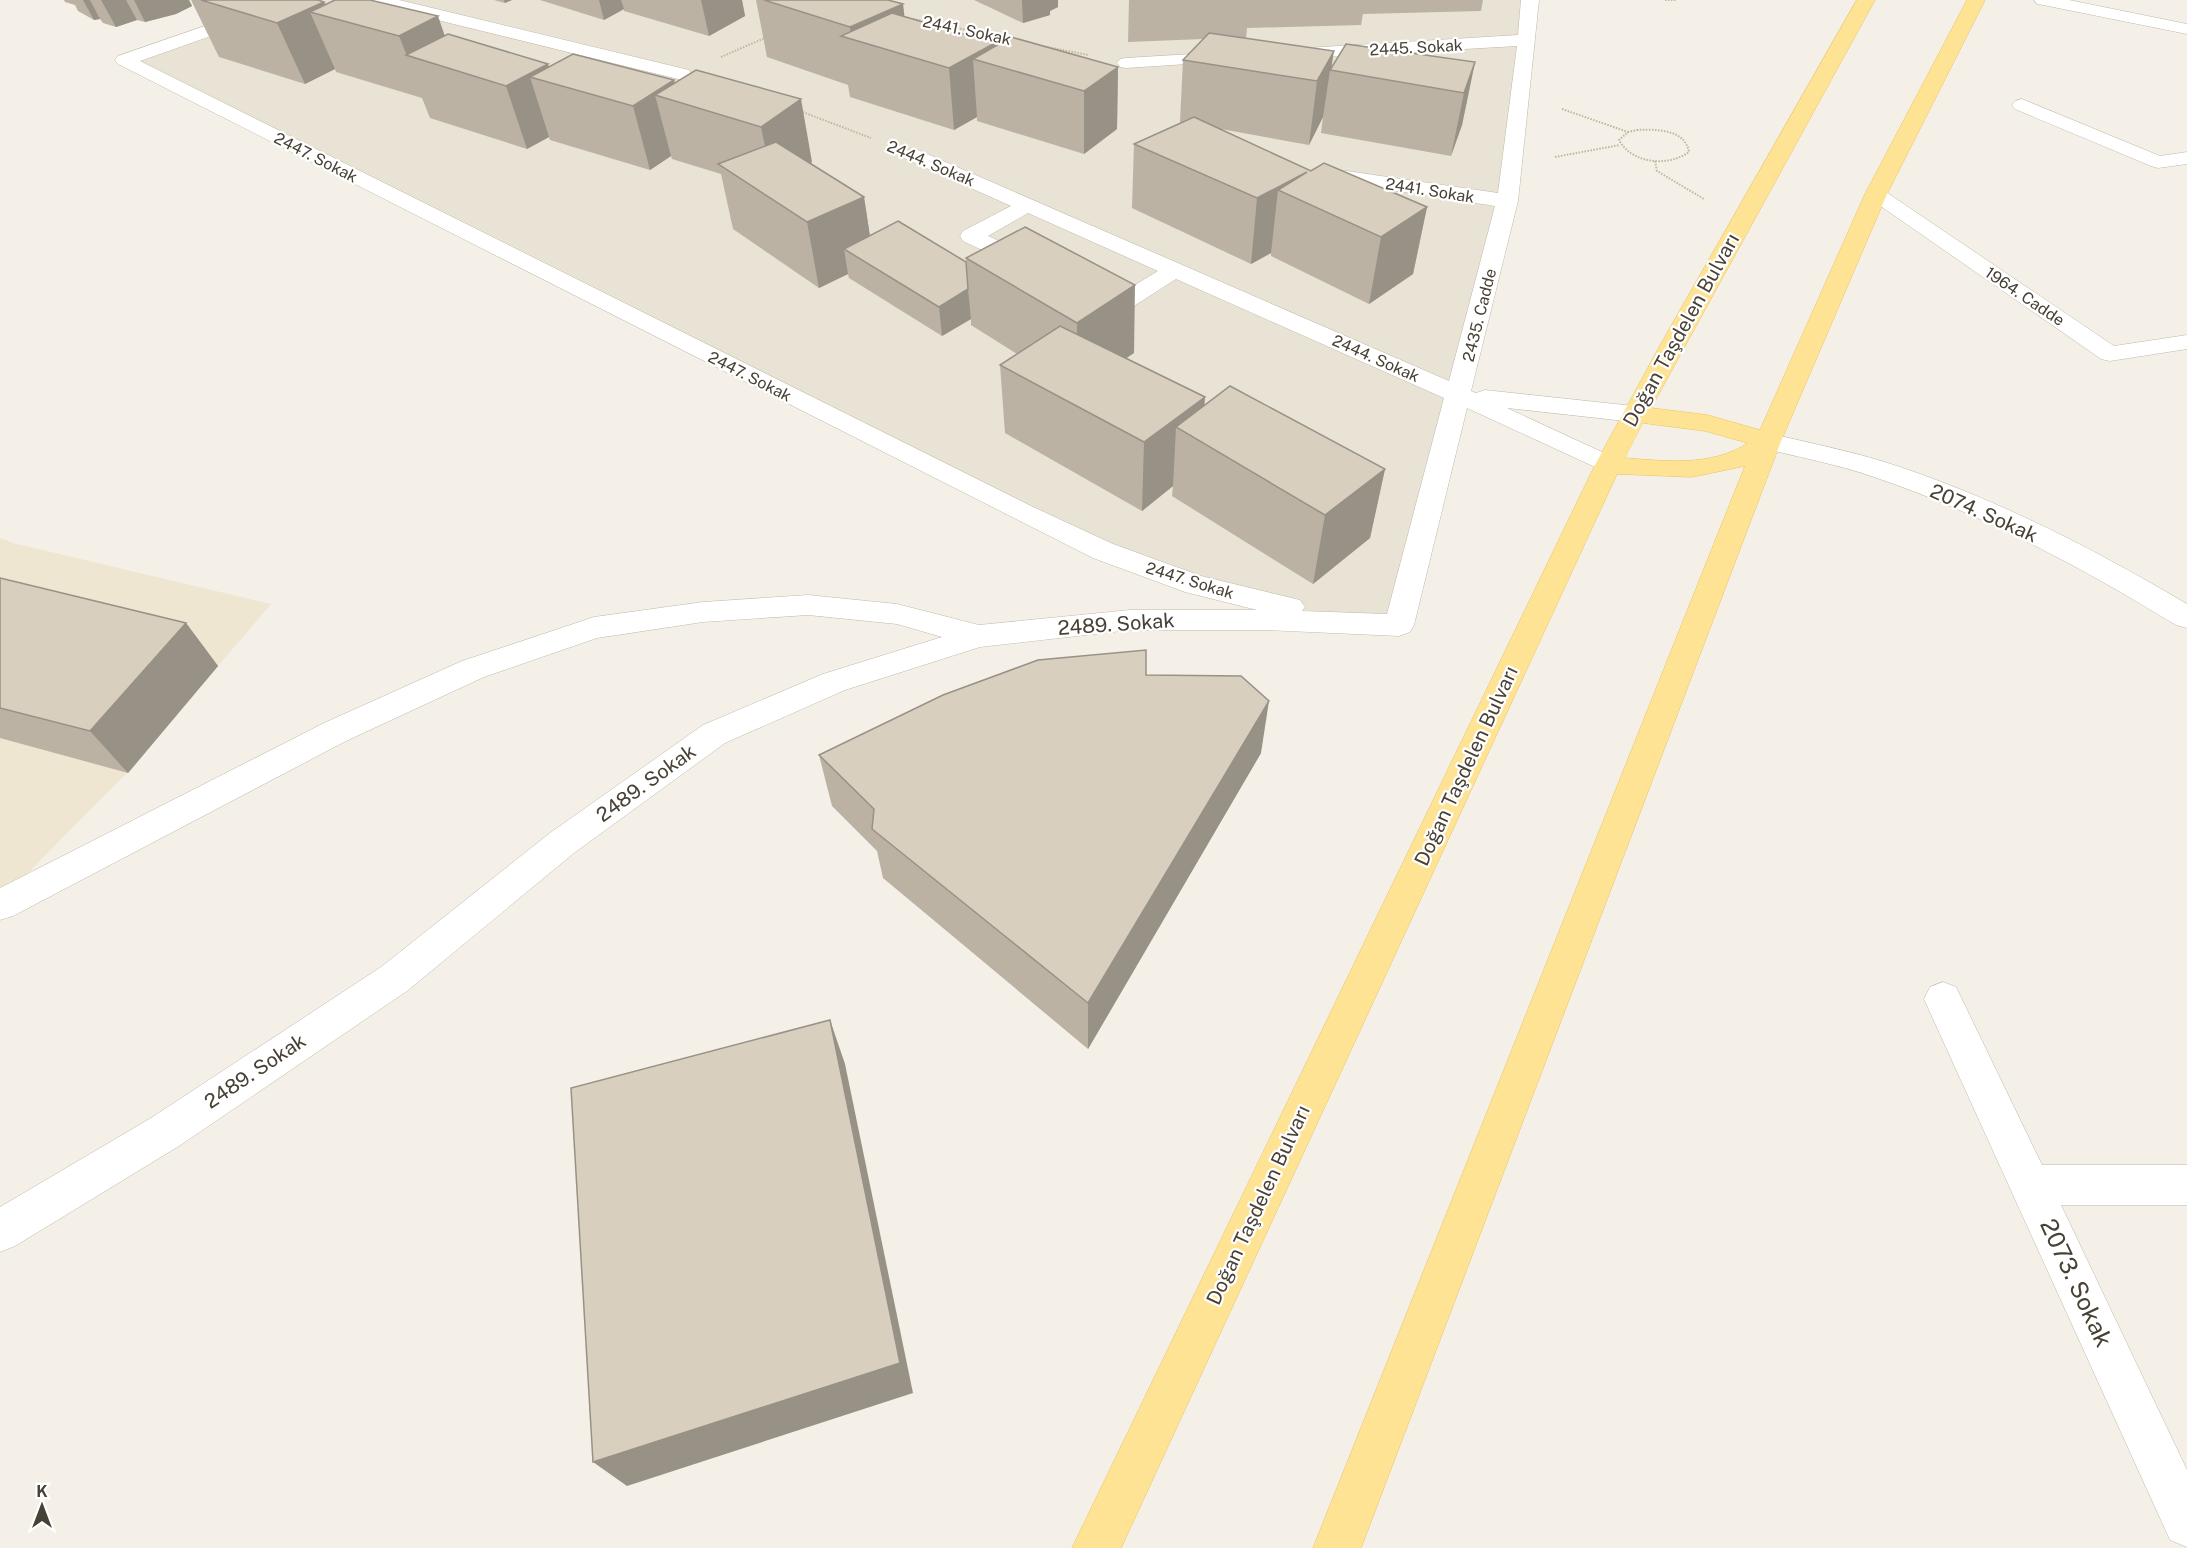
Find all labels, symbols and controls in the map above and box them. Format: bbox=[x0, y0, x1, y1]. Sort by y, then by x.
street label: 2441. Sokak bbox=[921, 12, 1013, 49]
street label: 2445. Sokak bbox=[1369, 36, 1463, 59]
street label: 2447. Sokak bbox=[271, 128, 361, 187]
street label: 2444. Sokak bbox=[884, 136, 978, 190]
street label: 2441. Sokak bbox=[1384, 174, 1476, 207]
street label: Doğan Taşdelen Bulvarı bbox=[1618, 229, 1744, 431]
street label: 1964. Cadde bbox=[1981, 263, 2068, 330]
street label: 2435. Cadde bbox=[1459, 267, 1500, 364]
street label: 2444. Sokak bbox=[1329, 331, 1422, 386]
street label: 2447. Sokak bbox=[705, 347, 795, 406]
street label: 2074. Sokak bbox=[1927, 479, 2041, 547]
street label: 2447. Sokak bbox=[1144, 558, 1236, 603]
street label: 2489. Sokak bbox=[1057, 608, 1175, 640]
street label: Doğan Taşdelen Bulvarı bbox=[1409, 662, 1523, 870]
street label: 2489. Sokak bbox=[592, 739, 700, 827]
street label: 2489. Sokak bbox=[200, 1028, 310, 1114]
street label: Doğan Taşdelen Bulvarı bbox=[1201, 1101, 1315, 1309]
street label: 2073. Sokak bbox=[2035, 1214, 2119, 1351]
north arrow bbox=[12, 1476, 72, 1536]
text: K bbox=[36, 1482, 48, 1501]

